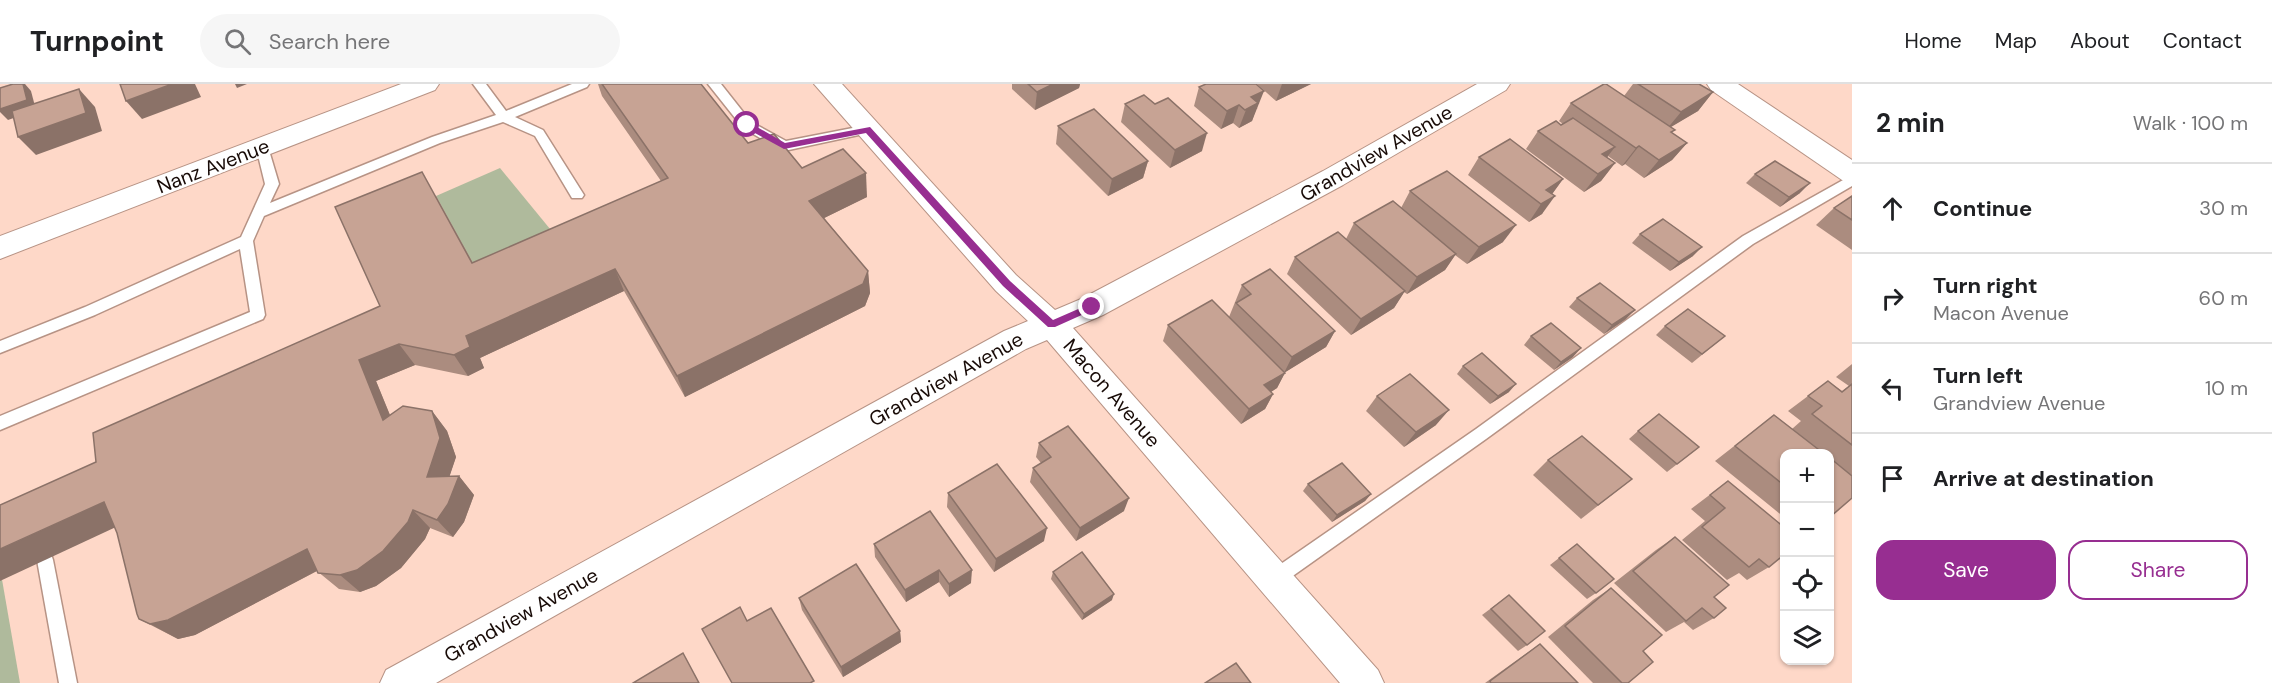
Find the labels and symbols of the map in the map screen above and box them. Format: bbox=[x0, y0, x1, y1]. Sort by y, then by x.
street label: Grandview Avenue bbox=[1295, 99, 1457, 207]
route start bbox=[733, 111, 759, 137]
street label: Nanz Avenue bbox=[153, 133, 273, 199]
route end bbox=[1078, 293, 1104, 319]
street label: Grandview Avenue bbox=[864, 326, 1028, 432]
street label: Macon Avenue bbox=[1058, 333, 1166, 453]
street label: Grandview Avenue bbox=[439, 562, 603, 668]

